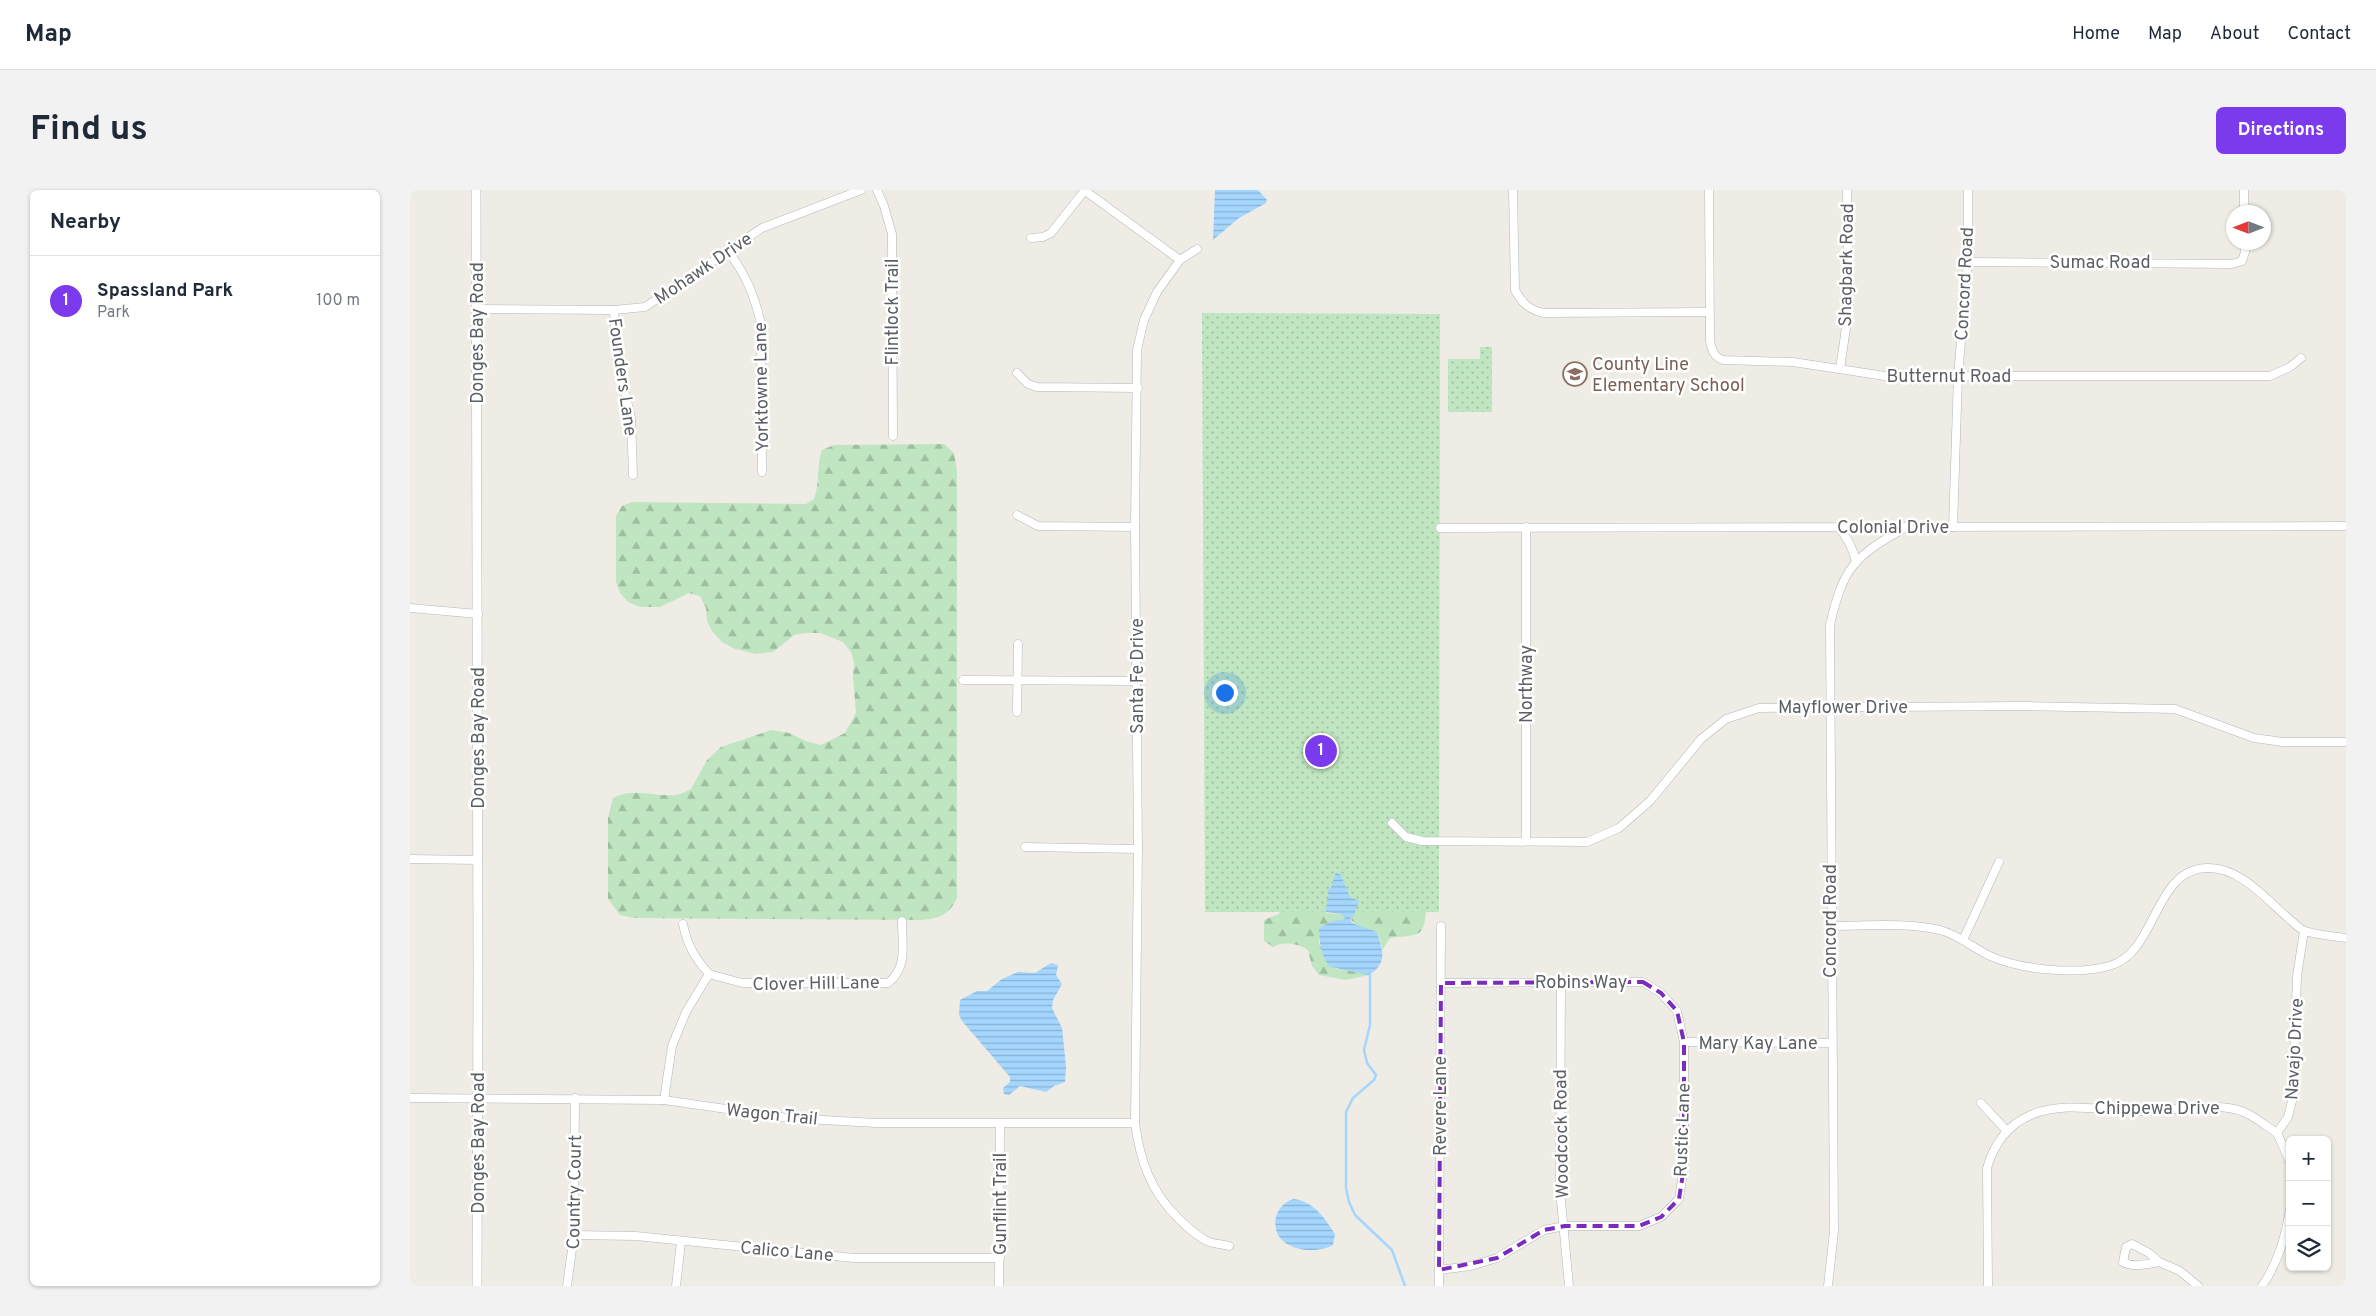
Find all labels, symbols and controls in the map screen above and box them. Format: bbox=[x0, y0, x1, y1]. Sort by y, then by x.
text: Map bbox=[25, 20, 72, 50]
text: Home bbox=[2072, 23, 2120, 46]
text: Map bbox=[2148, 23, 2182, 46]
text: About bbox=[2210, 23, 2259, 46]
text: Contact bbox=[2287, 23, 2351, 46]
button: Directions bbox=[2216, 107, 2346, 154]
text: Find us bbox=[30, 108, 148, 152]
street label: Shagbark Road bbox=[1835, 203, 1860, 327]
north arrow bbox=[2226, 205, 2271, 250]
text: Nearby bbox=[50, 209, 121, 236]
street label: Concord Road bbox=[1951, 227, 1980, 341]
street label: Mohawk Drive bbox=[650, 228, 757, 310]
street label: Sumac Road bbox=[2049, 252, 2151, 275]
street label: Flintlock Trail bbox=[882, 258, 905, 366]
street label: Donges Bay Road bbox=[467, 262, 490, 404]
text: Spassland Park bbox=[97, 279, 233, 303]
text: 1 bbox=[63, 291, 69, 311]
text: 100 m bbox=[316, 291, 360, 311]
text: Park bbox=[97, 303, 130, 323]
street label: Founders Lane bbox=[602, 317, 641, 438]
street label: Yorktowne Lane bbox=[750, 322, 775, 452]
place label: County Line Elementary School bbox=[1592, 354, 1745, 398]
school or university icon: County Line Elementary School bbox=[1562, 361, 1588, 387]
street label: Butternut Road bbox=[1887, 366, 2011, 389]
street label: Colonial Drive bbox=[1837, 517, 1949, 540]
street label: Santa Fe Drive bbox=[1127, 618, 1150, 734]
street label: Northway bbox=[1516, 645, 1539, 723]
street label: Donges Bay Road bbox=[468, 667, 491, 809]
your location bbox=[1212, 680, 1238, 706]
street label: Mayflower Drive bbox=[1778, 697, 1908, 720]
pin: 1 bbox=[1305, 732, 1337, 770]
street label: Concord Road bbox=[1820, 864, 1843, 978]
street label: Clover Hill Lane bbox=[752, 972, 880, 997]
street label: Robins Way bbox=[1535, 972, 1627, 995]
street label: Navajo Drive bbox=[2281, 998, 2310, 1101]
street label: Mary Kay Lane bbox=[1698, 1033, 1818, 1056]
street label: Revere Lane bbox=[1430, 1056, 1453, 1156]
street label: Woodcock Road bbox=[1550, 1069, 1575, 1199]
street label: Donges Bay Road bbox=[468, 1072, 491, 1214]
street label: Rustic Lane bbox=[1670, 1083, 1697, 1178]
street label: Chippewa Drive bbox=[2094, 1098, 2220, 1121]
street label: Wagon Trail bbox=[725, 1099, 819, 1132]
street label: Country Court bbox=[563, 1134, 588, 1250]
map controls bbox=[2286, 1136, 2331, 1271]
button: + bbox=[2286, 1136, 2331, 1181]
street label: Gunflint Trail bbox=[990, 1153, 1013, 1255]
button: − bbox=[2286, 1181, 2331, 1226]
button: layers bbox=[2286, 1226, 2331, 1271]
street label: Calico Lane bbox=[739, 1237, 835, 1268]

